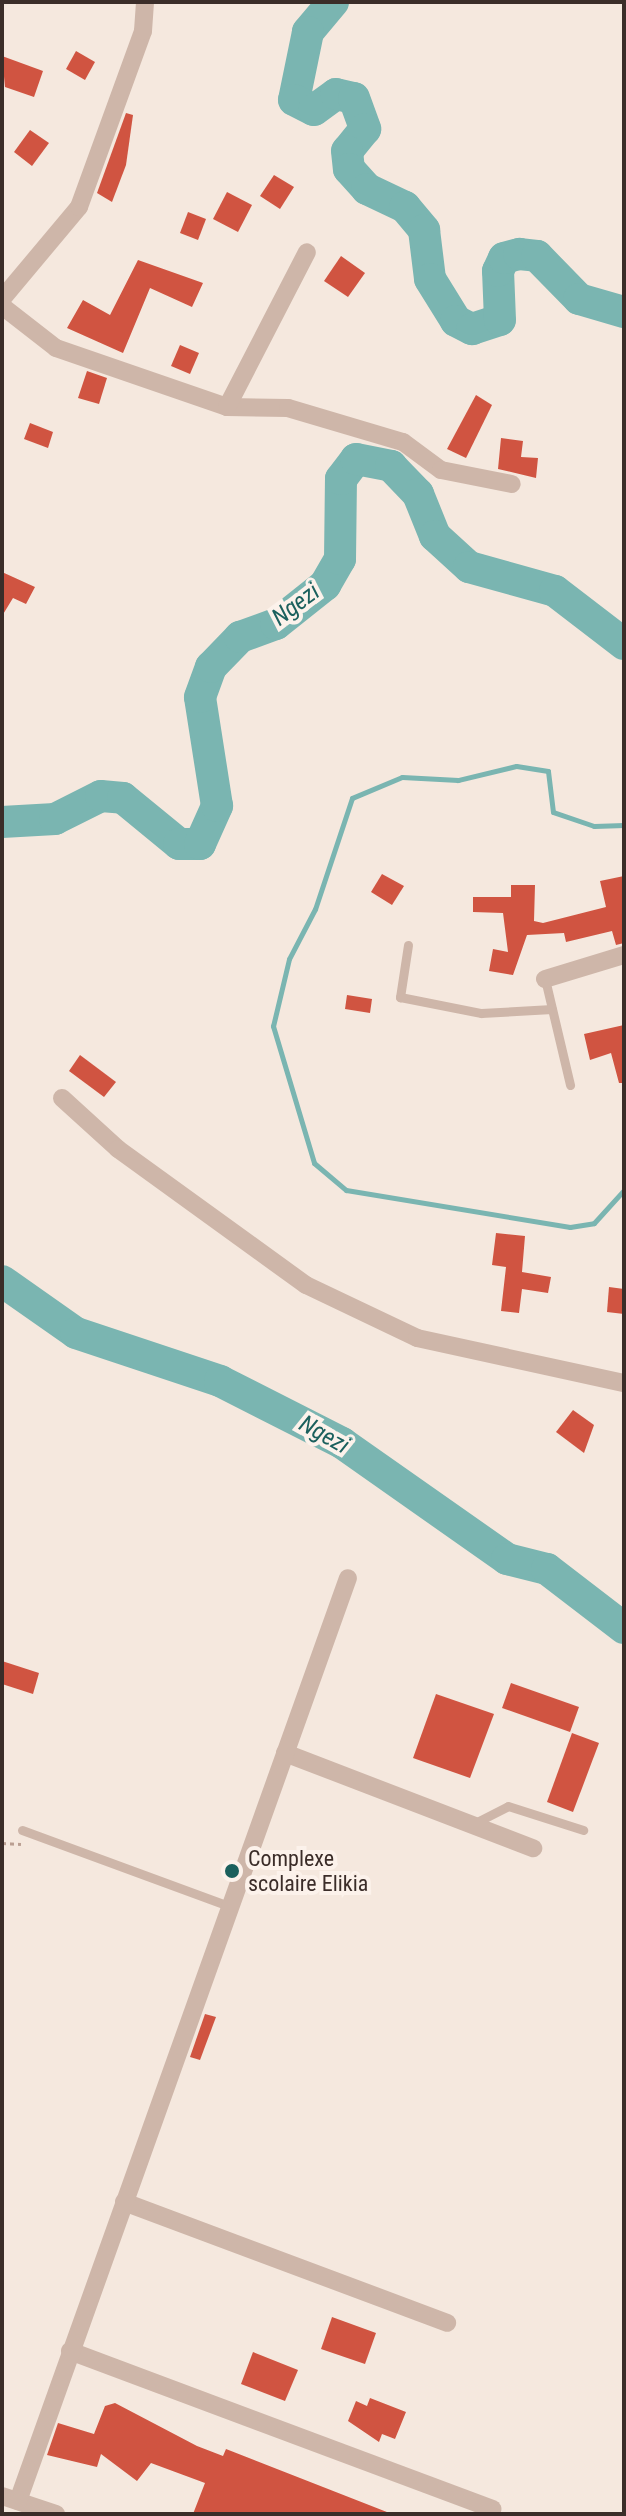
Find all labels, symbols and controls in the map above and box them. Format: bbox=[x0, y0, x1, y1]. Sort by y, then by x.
water label: Ngezi bbox=[266, 578, 326, 632]
water label: Ngezi bbox=[294, 1410, 354, 1460]
place label: Complexe scolaire Elikia bbox=[248, 1845, 368, 1896]
marker: Complexe scolaire Elikia bbox=[223, 1862, 241, 1880]

